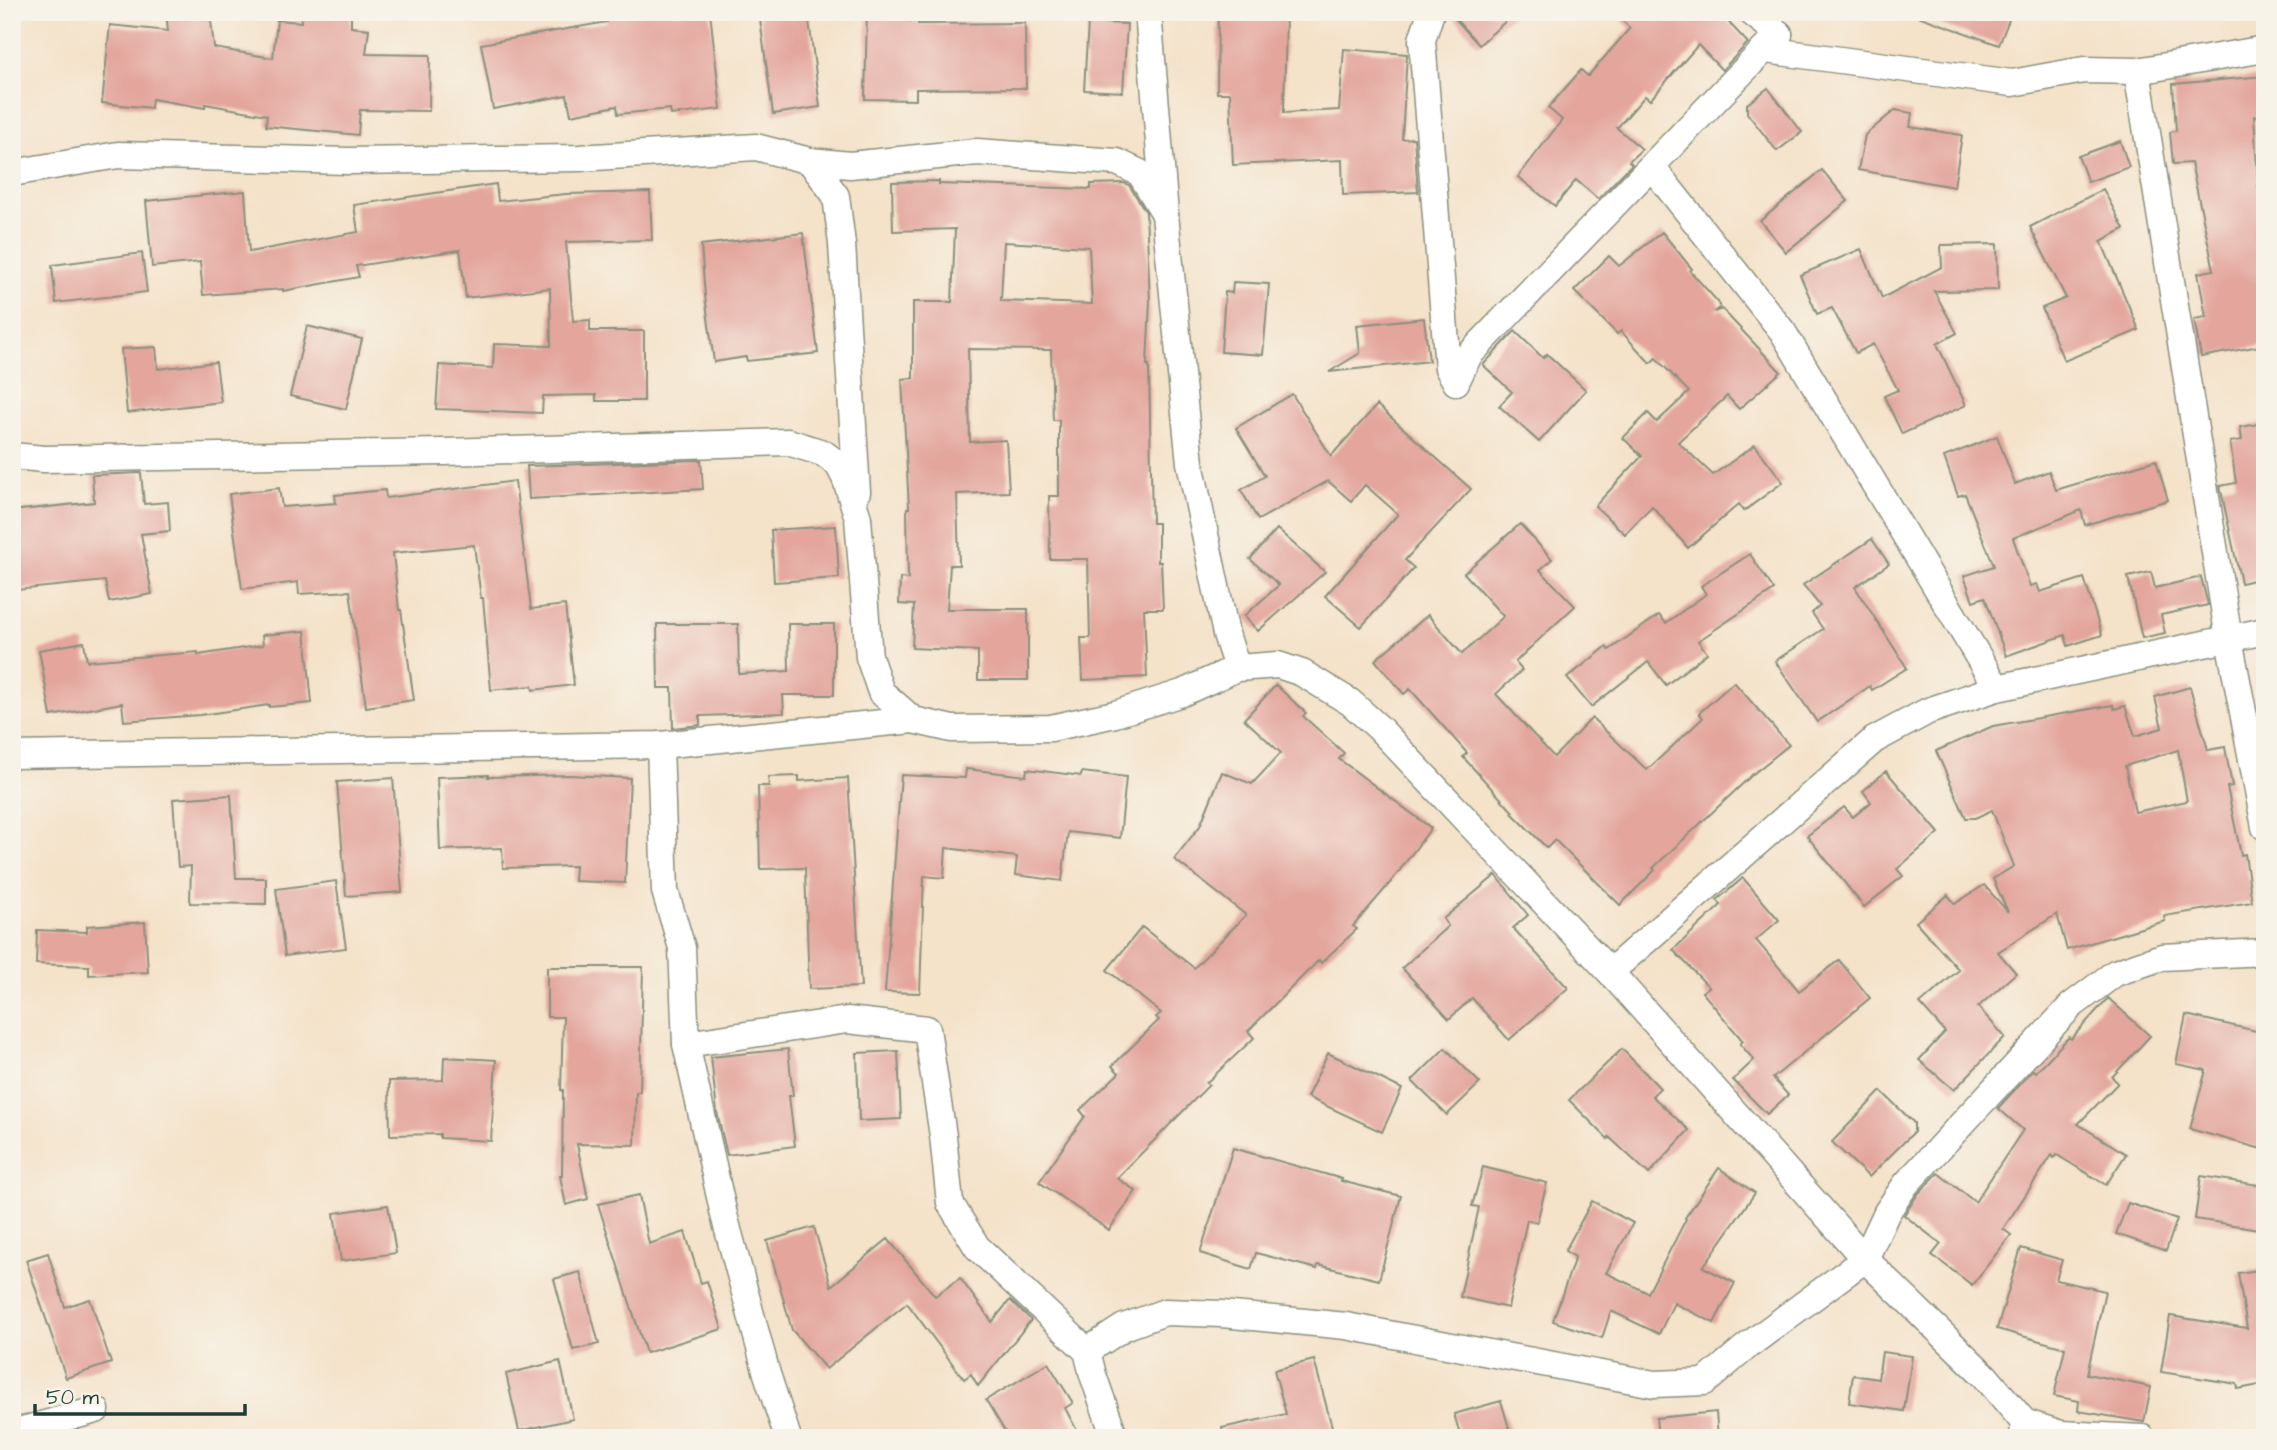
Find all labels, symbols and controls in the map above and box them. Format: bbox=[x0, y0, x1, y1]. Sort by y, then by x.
scale bar bbox=[35, 1373, 245, 1417]
text: 50 m bbox=[46, 1383, 100, 1412]

